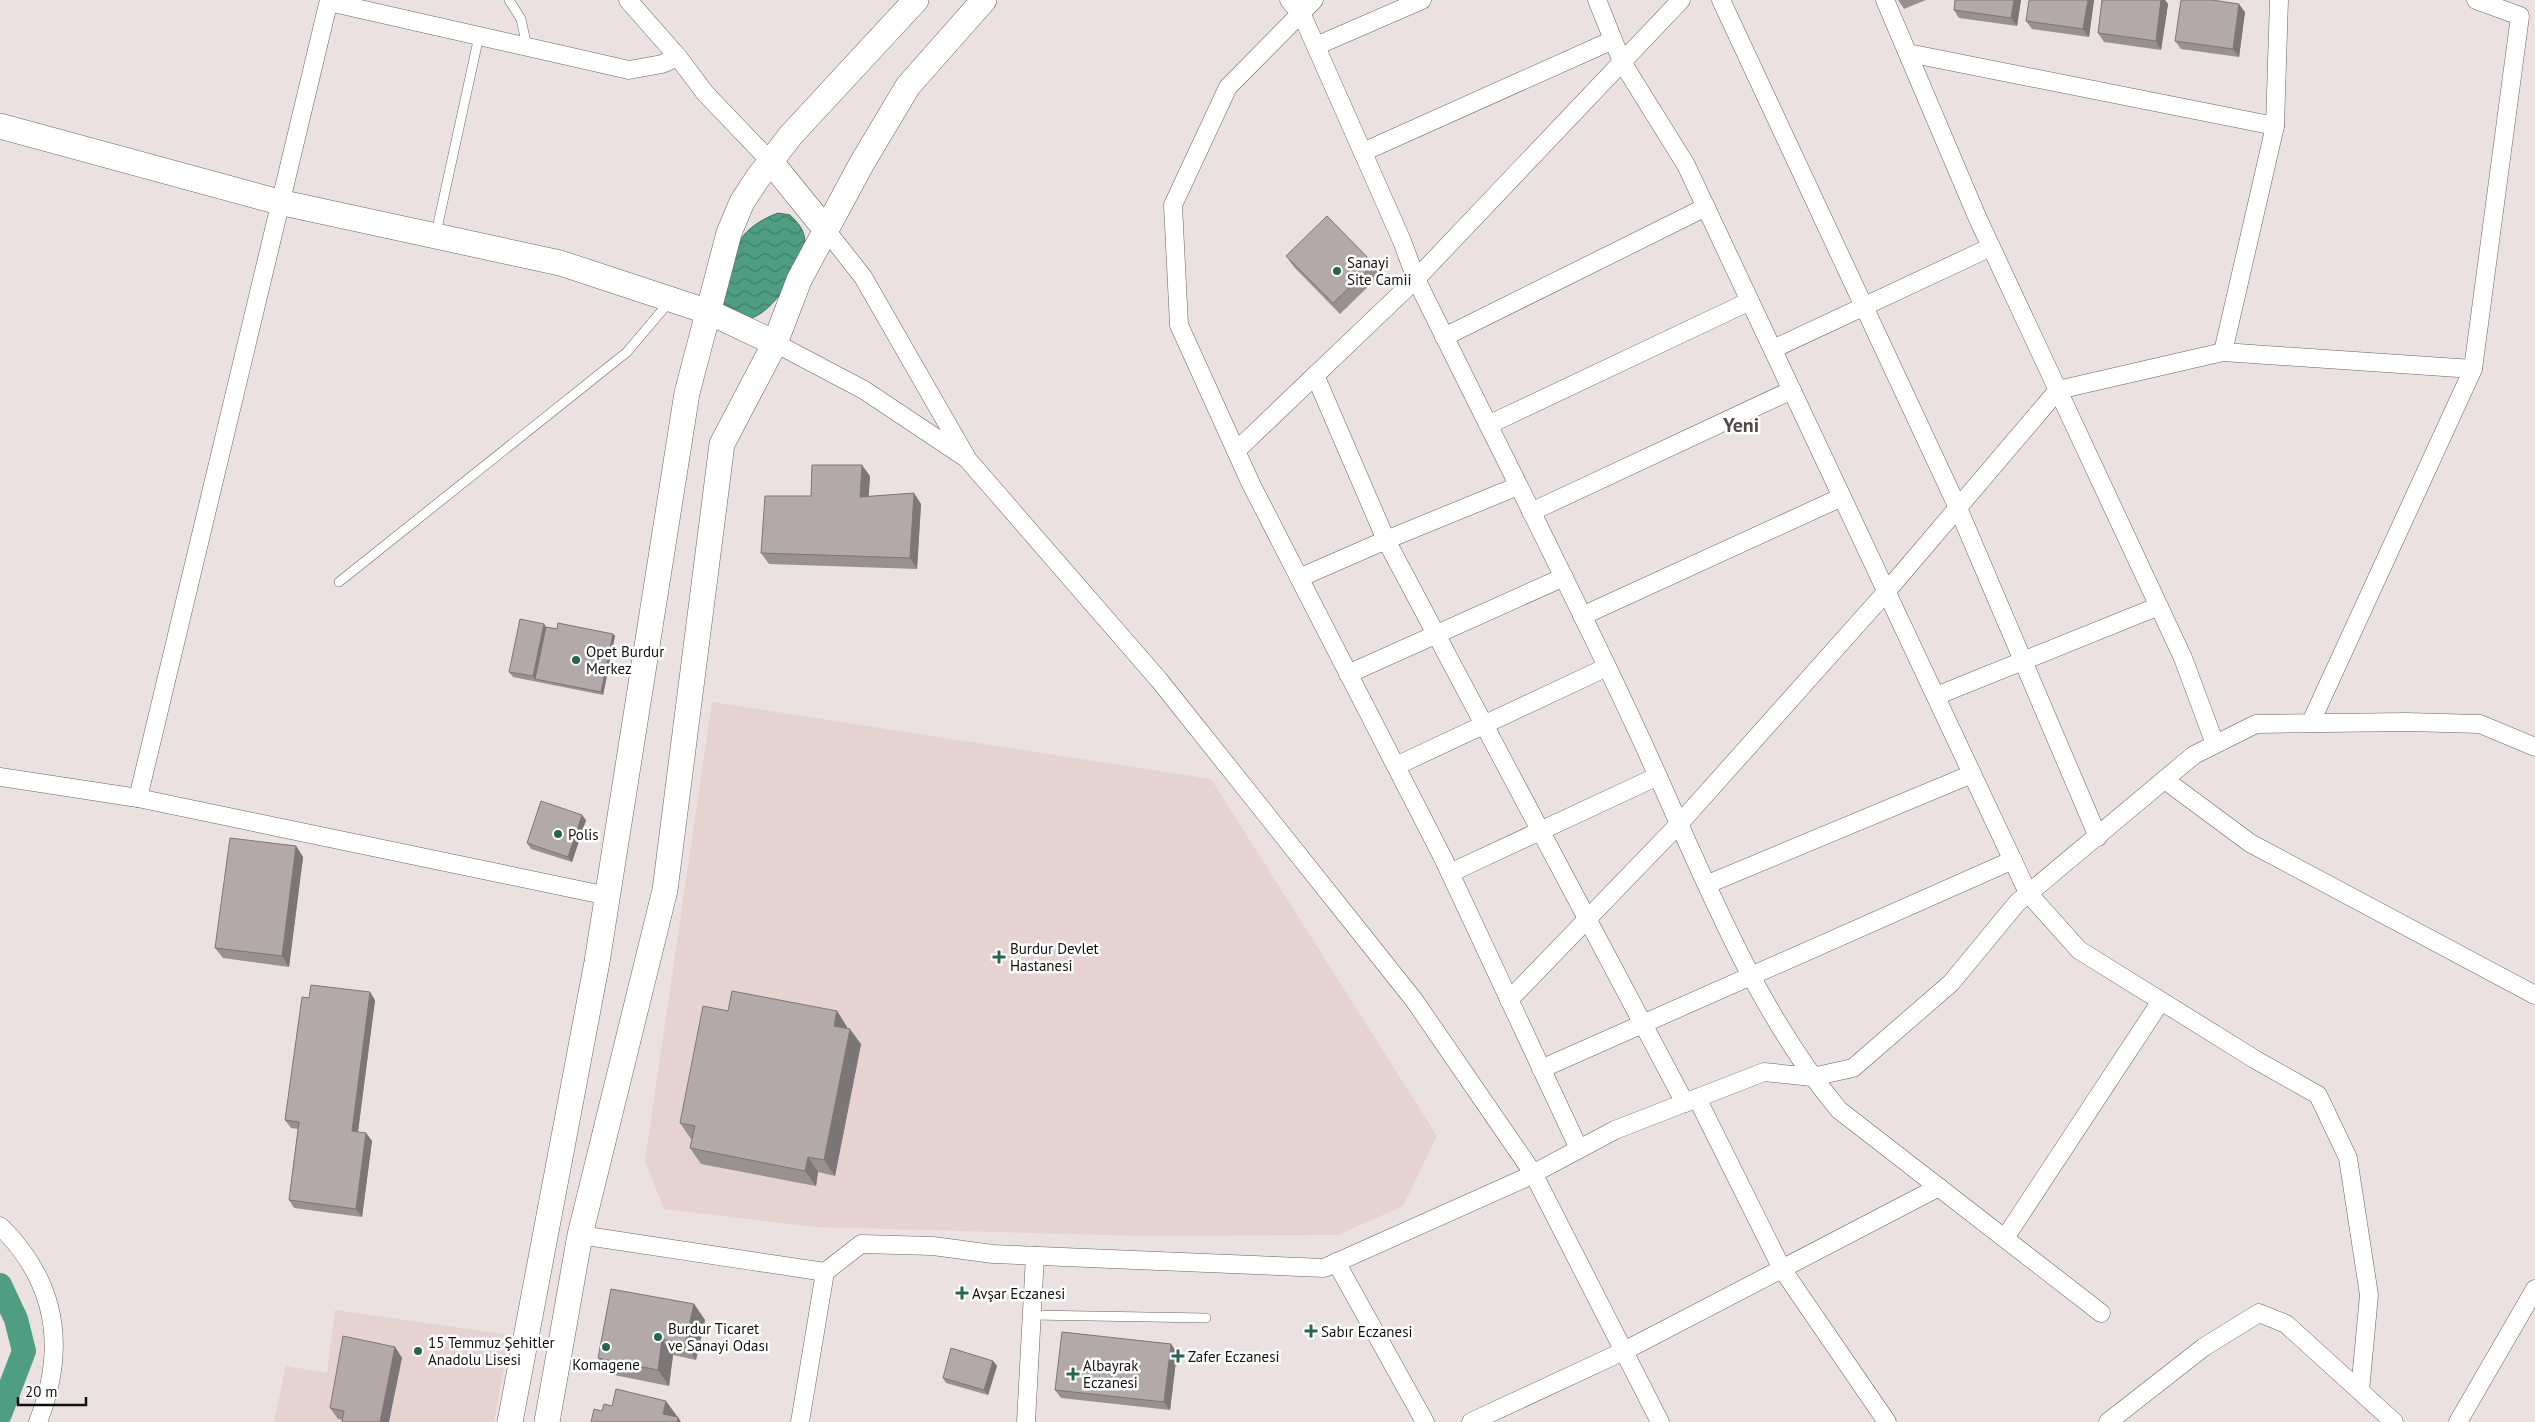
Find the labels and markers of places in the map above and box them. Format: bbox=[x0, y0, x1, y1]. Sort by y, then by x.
place label: Sanayi Site Camii bbox=[1347, 253, 1412, 289]
marker: Sanayi Site Camii bbox=[1331, 265, 1343, 277]
place label: Opet Burdur Merkez bbox=[586, 642, 664, 678]
marker: Opet Burdur Merkez bbox=[570, 654, 582, 666]
place label: Polis bbox=[568, 825, 599, 844]
marker: Polis bbox=[552, 828, 564, 840]
place label: Burdur Devlet Hastanesi bbox=[1010, 939, 1099, 975]
marker: Burdur Devlet Hastanesi bbox=[992, 950, 1006, 964]
place label: Avşar Eczanesi bbox=[972, 1284, 1065, 1303]
marker: Avşar Eczanesi bbox=[956, 1287, 968, 1299]
place label: Burdur Ticaret ve Sanayi Odası bbox=[668, 1319, 769, 1355]
place label: Sabır Eczanesi bbox=[1321, 1322, 1413, 1341]
marker: Sabır Eczanesi bbox=[1305, 1325, 1317, 1337]
marker: Burdur Ticaret ve Sanayi Odası bbox=[652, 1331, 664, 1343]
place label: 15 Temmuz Şehitler Anadolu Lisesi bbox=[428, 1333, 555, 1369]
marker: Komagene bbox=[600, 1341, 612, 1353]
marker: 15 Temmuz Şehitler Anadolu Lisesi bbox=[412, 1345, 424, 1357]
place label: Zafer Eczanesi bbox=[1188, 1347, 1280, 1366]
marker: Zafer Eczanesi bbox=[1172, 1350, 1184, 1362]
place label: Komagene bbox=[572, 1355, 640, 1374]
place label: Albayrak Eczanesi bbox=[1083, 1356, 1139, 1392]
marker: Albayrak Eczanesi bbox=[1067, 1368, 1079, 1380]

